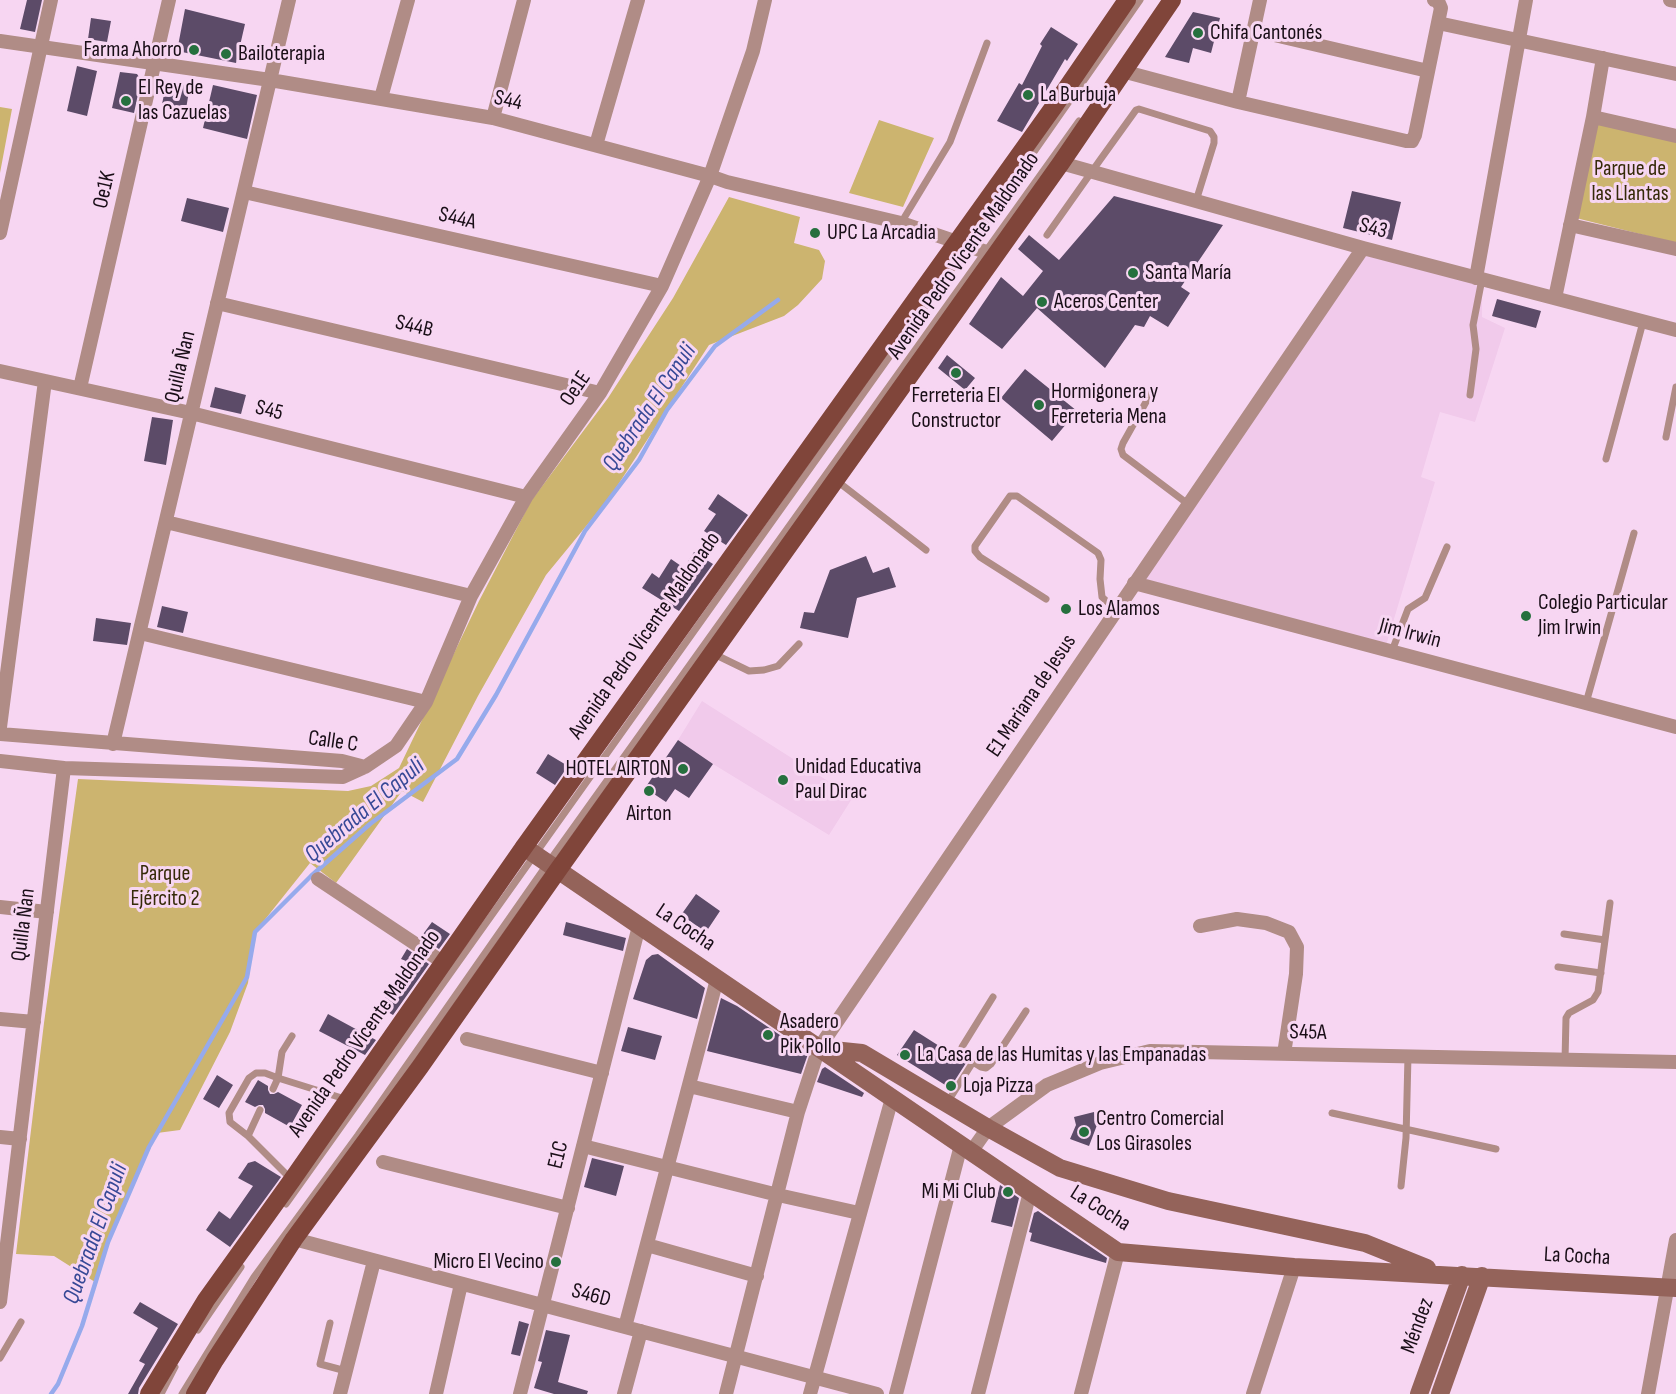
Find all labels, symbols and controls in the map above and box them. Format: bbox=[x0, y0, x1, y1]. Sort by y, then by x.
place label: Chifa Cantonés bbox=[1210, 20, 1322, 46]
marker: Chifa Cantonés bbox=[1191, 26, 1205, 40]
place label: Farma Ahorro bbox=[84, 37, 182, 63]
place label: Bailoterapia bbox=[238, 41, 325, 67]
marker: Farma Ahorro bbox=[187, 43, 201, 57]
marker: Bailoterapia bbox=[219, 47, 233, 61]
place label: El Rey de las Cazuelas bbox=[138, 75, 227, 126]
place label: La Burbuja bbox=[1040, 82, 1116, 108]
street label: S44 bbox=[491, 85, 525, 117]
marker: La Burbuja bbox=[1021, 88, 1035, 102]
marker: El Rey de las Cazuelas bbox=[119, 94, 133, 108]
street label: Avenida Pedro Vicente Maldonado bbox=[882, 147, 1046, 365]
park label: Parque de las Llantas bbox=[1591, 156, 1669, 208]
street label: Oe1K bbox=[88, 169, 122, 211]
street label: S44A bbox=[436, 202, 478, 236]
street label: S43 bbox=[1356, 213, 1390, 245]
place label: UPC La Arcadia bbox=[827, 220, 936, 246]
marker: UPC La Arcadia bbox=[808, 226, 822, 240]
place label: Santa María bbox=[1145, 260, 1231, 286]
marker: Santa María bbox=[1126, 266, 1140, 280]
place label: Aceros Center bbox=[1054, 289, 1158, 315]
marker: Aceros Center bbox=[1035, 295, 1049, 309]
street label: S44B bbox=[392, 310, 436, 344]
street label: Quilla Ñan bbox=[160, 328, 202, 406]
water label: Quebrada El Capuli bbox=[597, 339, 703, 477]
street label: Oe1E bbox=[555, 366, 597, 412]
marker: Ferreteria El Constructor bbox=[949, 366, 963, 380]
place label: Hormigonera y Ferreteria Mena bbox=[1051, 379, 1166, 430]
place label: Ferreteria El Constructor bbox=[911, 383, 1001, 434]
street label: S45 bbox=[252, 395, 286, 427]
marker: Hormigonera y Ferreteria Mena bbox=[1032, 398, 1046, 412]
street label: Avenida Pedro Vicente Maldonado bbox=[563, 527, 727, 745]
place label: Colegio Particular Jim Irwin bbox=[1538, 590, 1668, 642]
place label: Los Alamos bbox=[1078, 596, 1160, 622]
marker: Los Alamos bbox=[1059, 602, 1073, 616]
marker: Colegio Particular Jim Irwin bbox=[1519, 609, 1533, 623]
street label: Jim Irwin bbox=[1376, 613, 1444, 655]
street label: E1 Mariana de Jesus bbox=[981, 630, 1083, 762]
street label: Calle C bbox=[306, 725, 360, 759]
water label: Quebrada El Capuli bbox=[299, 753, 431, 869]
place label: Unidad Educativa Paul Dirac bbox=[795, 754, 921, 806]
place label: HOTEL AIRTON bbox=[565, 756, 671, 782]
marker: HOTEL AIRTON bbox=[676, 762, 690, 776]
marker: Unidad Educativa Paul Dirac bbox=[776, 773, 790, 787]
marker: Airton bbox=[642, 784, 656, 798]
place label: Airton bbox=[626, 801, 672, 827]
park label: Parque Ejército 2 bbox=[131, 861, 199, 912]
street label: Quilla Ñan bbox=[6, 887, 42, 963]
street label: La Cocha bbox=[650, 898, 720, 958]
street label: Avenida Pedro Vicente Maldonado bbox=[283, 925, 447, 1143]
place label: Asadero Pik Pollo bbox=[780, 1009, 841, 1060]
street label: S45A bbox=[1289, 1019, 1327, 1047]
marker: Asadero Pik Pollo bbox=[761, 1028, 775, 1042]
place label: La Casa de las Humitas y las Empanadas bbox=[917, 1042, 1206, 1068]
marker: La Casa de las Humitas y las Empanadas bbox=[898, 1048, 912, 1062]
place label: Loja Pizza bbox=[963, 1073, 1034, 1099]
marker: Loja Pizza bbox=[944, 1079, 958, 1093]
place label: Centro Comercial Los Girasoles bbox=[1096, 1106, 1224, 1158]
marker: Centro Comercial Los Girasoles bbox=[1077, 1125, 1091, 1139]
street label: E1C bbox=[543, 1138, 575, 1172]
water label: Quebrada El Capuli bbox=[57, 1160, 135, 1308]
place label: Mi Mi Club bbox=[922, 1179, 996, 1205]
street label: La Cocha bbox=[1065, 1180, 1135, 1238]
marker: Mi Mi Club bbox=[1001, 1185, 1015, 1199]
street label: La Cocha bbox=[1543, 1242, 1611, 1272]
place label: Micro El Vecino bbox=[433, 1249, 544, 1275]
marker: Micro El Vecino bbox=[549, 1255, 563, 1269]
street label: S46D bbox=[569, 1278, 613, 1314]
street label: Méndez bbox=[1396, 1295, 1440, 1357]

